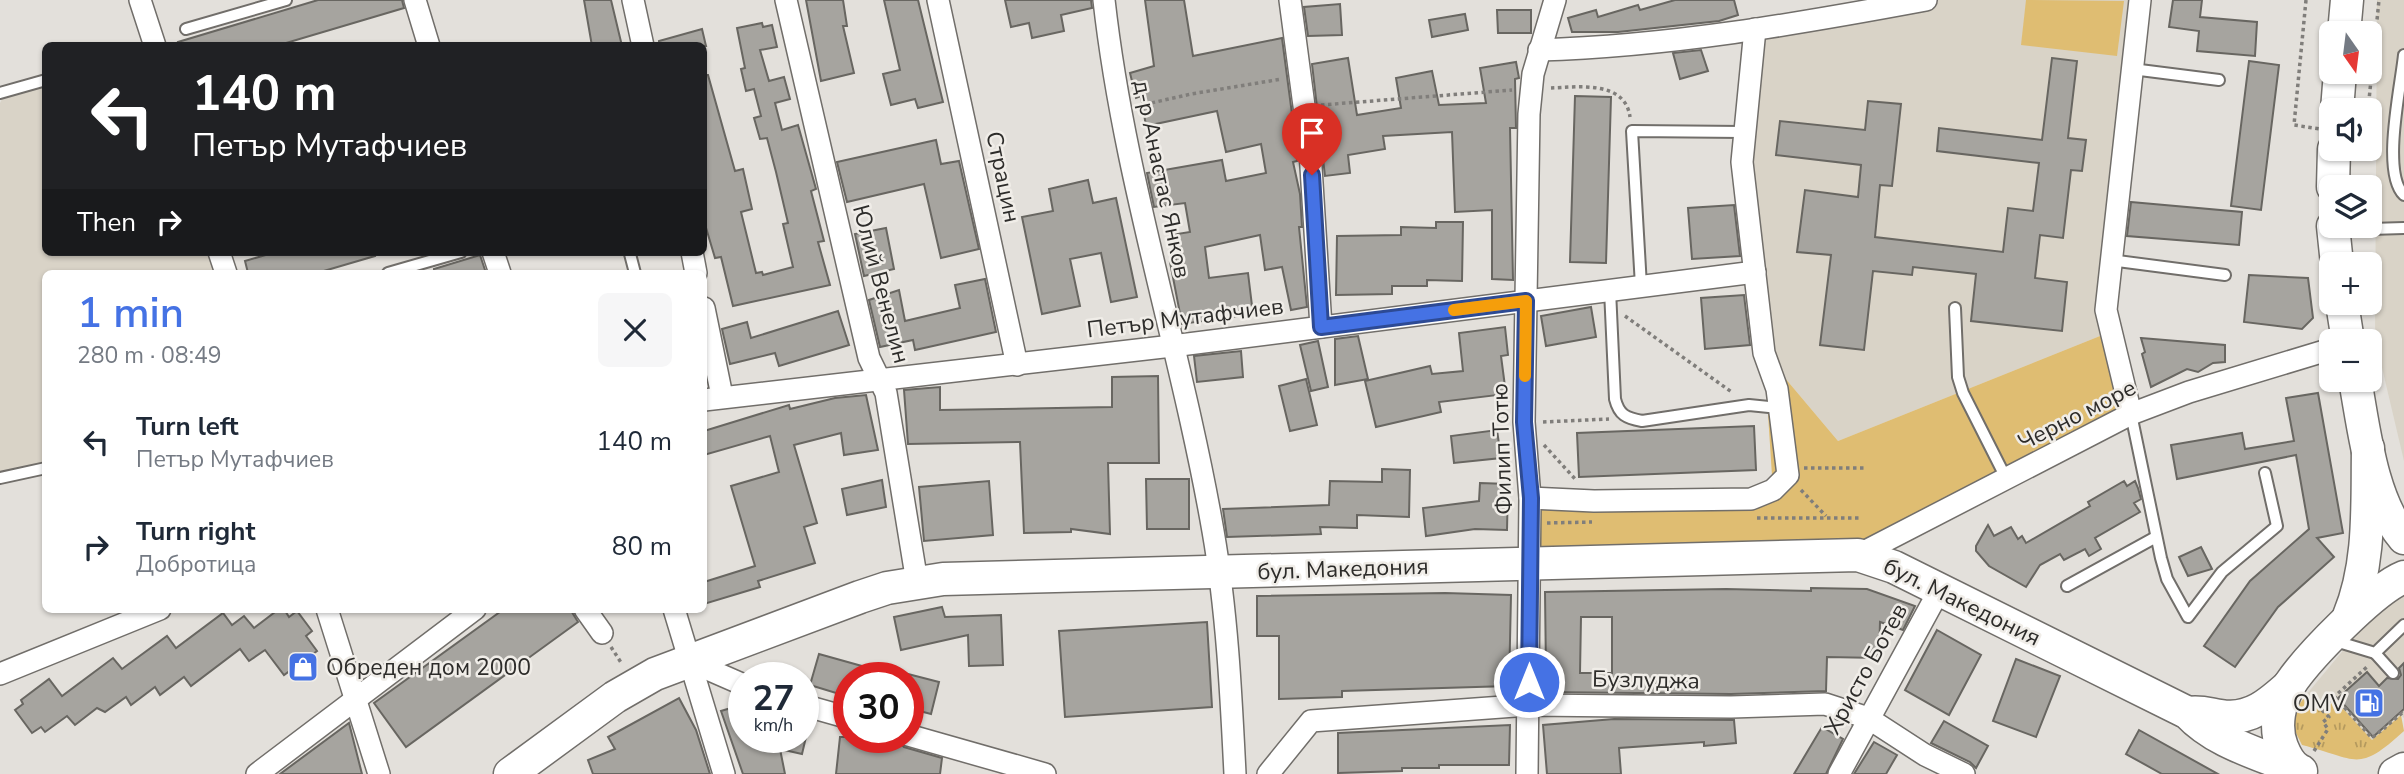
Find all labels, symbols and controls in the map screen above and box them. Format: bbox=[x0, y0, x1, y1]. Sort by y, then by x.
north arrow bbox=[2319, 21, 2382, 84]
map controls bbox=[2319, 21, 2382, 392]
text: 140 m bbox=[192, 60, 336, 127]
icon: left bbox=[77, 70, 168, 161]
street label: д-р Анастас Янков bbox=[1126, 77, 1198, 281]
button: sound bbox=[2319, 98, 2382, 161]
pin bbox=[1282, 103, 1342, 175]
icon: arrive bbox=[1293, 114, 1331, 152]
text: Петър Мутафчиев bbox=[192, 124, 467, 167]
street label: Страцин bbox=[978, 129, 1028, 225]
button: layers bbox=[2319, 175, 2382, 238]
street label: Юлий Венелин bbox=[845, 201, 917, 367]
icon: right bbox=[150, 203, 188, 241]
text: Then bbox=[77, 205, 136, 240]
button: + bbox=[2319, 252, 2382, 315]
text: 1 min bbox=[77, 285, 184, 342]
street label: Петър Мутафчиев bbox=[1085, 291, 1285, 345]
button: close bbox=[598, 293, 672, 367]
button: − bbox=[2319, 329, 2382, 392]
text: 280 m · 08:49 bbox=[77, 340, 222, 371]
street label: Черно море bbox=[2013, 372, 2141, 458]
street label: Филип Тотю bbox=[1484, 383, 1520, 515]
text: Turn left bbox=[136, 409, 239, 444]
icon: left bbox=[77, 423, 115, 461]
text: 140 m bbox=[596, 424, 672, 459]
text: Петър Мутафчиев bbox=[136, 444, 334, 475]
text: Turn right bbox=[136, 514, 255, 549]
icon: right bbox=[77, 528, 115, 566]
text: 80 m bbox=[612, 529, 672, 564]
text: Добротица bbox=[136, 549, 256, 580]
street label: бул. Македония bbox=[1257, 551, 1429, 587]
street label: бул. Македония bbox=[1878, 551, 2046, 653]
street label: Христо Ботев bbox=[1817, 598, 1915, 740]
position arrow bbox=[1492, 645, 1566, 719]
shop icon: Обреден дом 2000 bbox=[286, 650, 320, 684]
place label: Обреден дом 2000 bbox=[326, 652, 531, 683]
speed limit sign: 30 bbox=[833, 662, 924, 753]
street label: Бузлуджа bbox=[1592, 664, 1700, 696]
text: 27 bbox=[752, 675, 795, 722]
fuel station icon: OMV bbox=[2352, 686, 2386, 720]
place label: OMV bbox=[2293, 688, 2346, 719]
text: km/h bbox=[754, 713, 793, 737]

